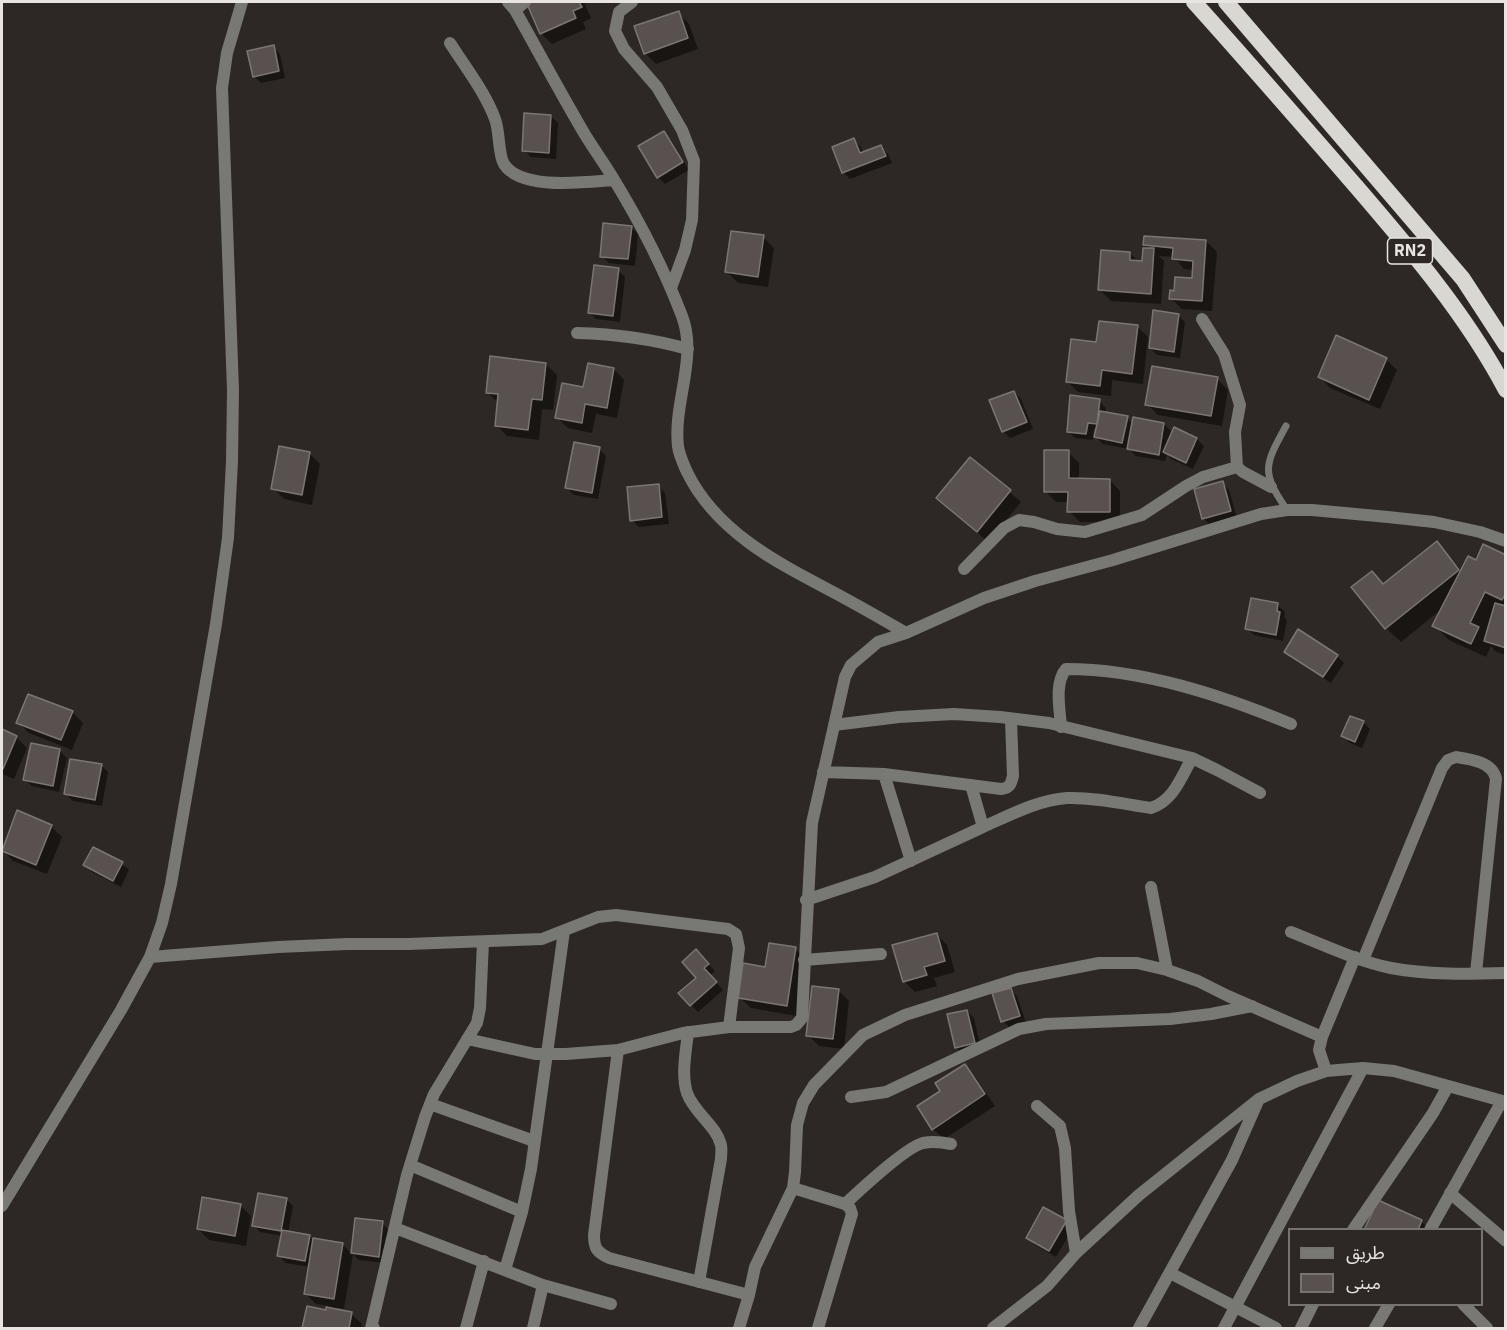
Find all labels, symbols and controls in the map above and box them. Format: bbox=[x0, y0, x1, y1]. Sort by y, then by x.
road number: RN2 bbox=[1388, 238, 1432, 264]
legend bbox=[1288, 1228, 1483, 1306]
text: طريق bbox=[1346, 1241, 1385, 1264]
text: مبنى bbox=[1346, 1271, 1381, 1294]

